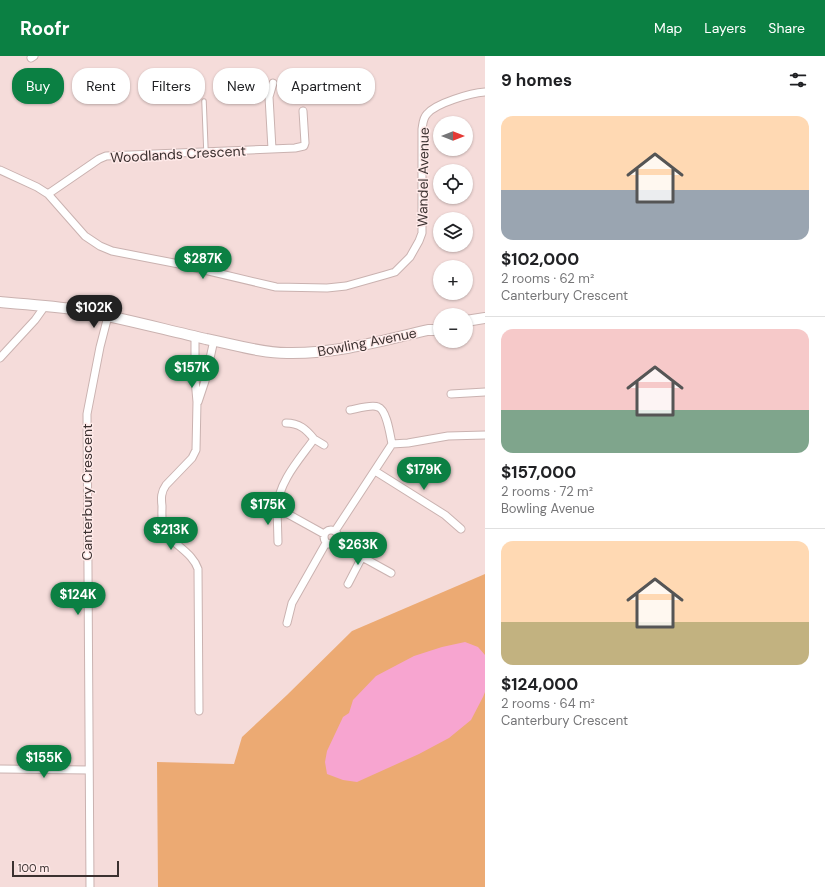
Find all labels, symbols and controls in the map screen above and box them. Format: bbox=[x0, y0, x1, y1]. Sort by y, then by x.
text: Roofr bbox=[20, 16, 69, 41]
text: Map bbox=[654, 19, 682, 37]
text: Layers bbox=[704, 19, 746, 37]
text: Share bbox=[768, 19, 805, 37]
chip: Buy bbox=[12, 68, 64, 104]
chip: Rent bbox=[72, 68, 130, 104]
chip: Filters bbox=[138, 68, 205, 104]
chip: New bbox=[213, 68, 269, 104]
chip: Apartment bbox=[277, 68, 375, 104]
text: 9 homes bbox=[501, 69, 572, 91]
icon: filters bbox=[787, 69, 809, 91]
north arrow bbox=[433, 116, 473, 156]
map controls bbox=[433, 116, 473, 348]
street label: Wandel Avenue bbox=[413, 127, 433, 227]
street label: Woodlands Crescent bbox=[110, 141, 246, 167]
icon: home bbox=[619, 142, 691, 214]
button: locate bbox=[433, 164, 473, 204]
button: layers bbox=[433, 212, 473, 252]
pin: $287K bbox=[175, 246, 231, 280]
text: $102,000 bbox=[501, 248, 579, 270]
text: $287K bbox=[184, 250, 222, 267]
button: + bbox=[433, 260, 473, 300]
text: 2 rooms · 62 m² bbox=[501, 270, 594, 287]
text: Canterbury Crescent bbox=[501, 287, 628, 304]
pin: $102K bbox=[66, 295, 122, 329]
text: $102K bbox=[75, 299, 113, 316]
button: − bbox=[433, 308, 473, 348]
street label: Bowling Avenue bbox=[316, 324, 418, 360]
pin: $157K bbox=[164, 355, 220, 389]
icon: home bbox=[619, 355, 691, 427]
text: $157K bbox=[174, 359, 210, 376]
street label: Canterbury Crescent bbox=[78, 423, 96, 561]
pin: $179K bbox=[396, 457, 452, 491]
text: $179K bbox=[406, 461, 442, 478]
text: $157,000 bbox=[501, 461, 576, 483]
text: 2 rooms · 72 m² bbox=[501, 483, 593, 500]
pin: $175K bbox=[240, 492, 296, 526]
text: $175K bbox=[250, 496, 286, 513]
text: Bowling Avenue bbox=[501, 500, 595, 517]
pin: $213K bbox=[143, 517, 199, 551]
text: $213K bbox=[153, 521, 189, 538]
pin: $263K bbox=[330, 532, 386, 566]
text: $263K bbox=[338, 536, 378, 553]
icon: home bbox=[619, 567, 691, 639]
pin: $124K bbox=[50, 582, 106, 616]
text: $124K bbox=[60, 586, 96, 603]
text: $124,000 bbox=[501, 673, 578, 695]
text: 2 rooms · 64 m² bbox=[501, 695, 595, 712]
text: Canterbury Crescent bbox=[501, 712, 628, 729]
pin: $155K bbox=[16, 745, 72, 779]
text: $155K bbox=[25, 749, 63, 766]
scale bar bbox=[12, 859, 119, 878]
text: 100 m bbox=[18, 861, 49, 875]

